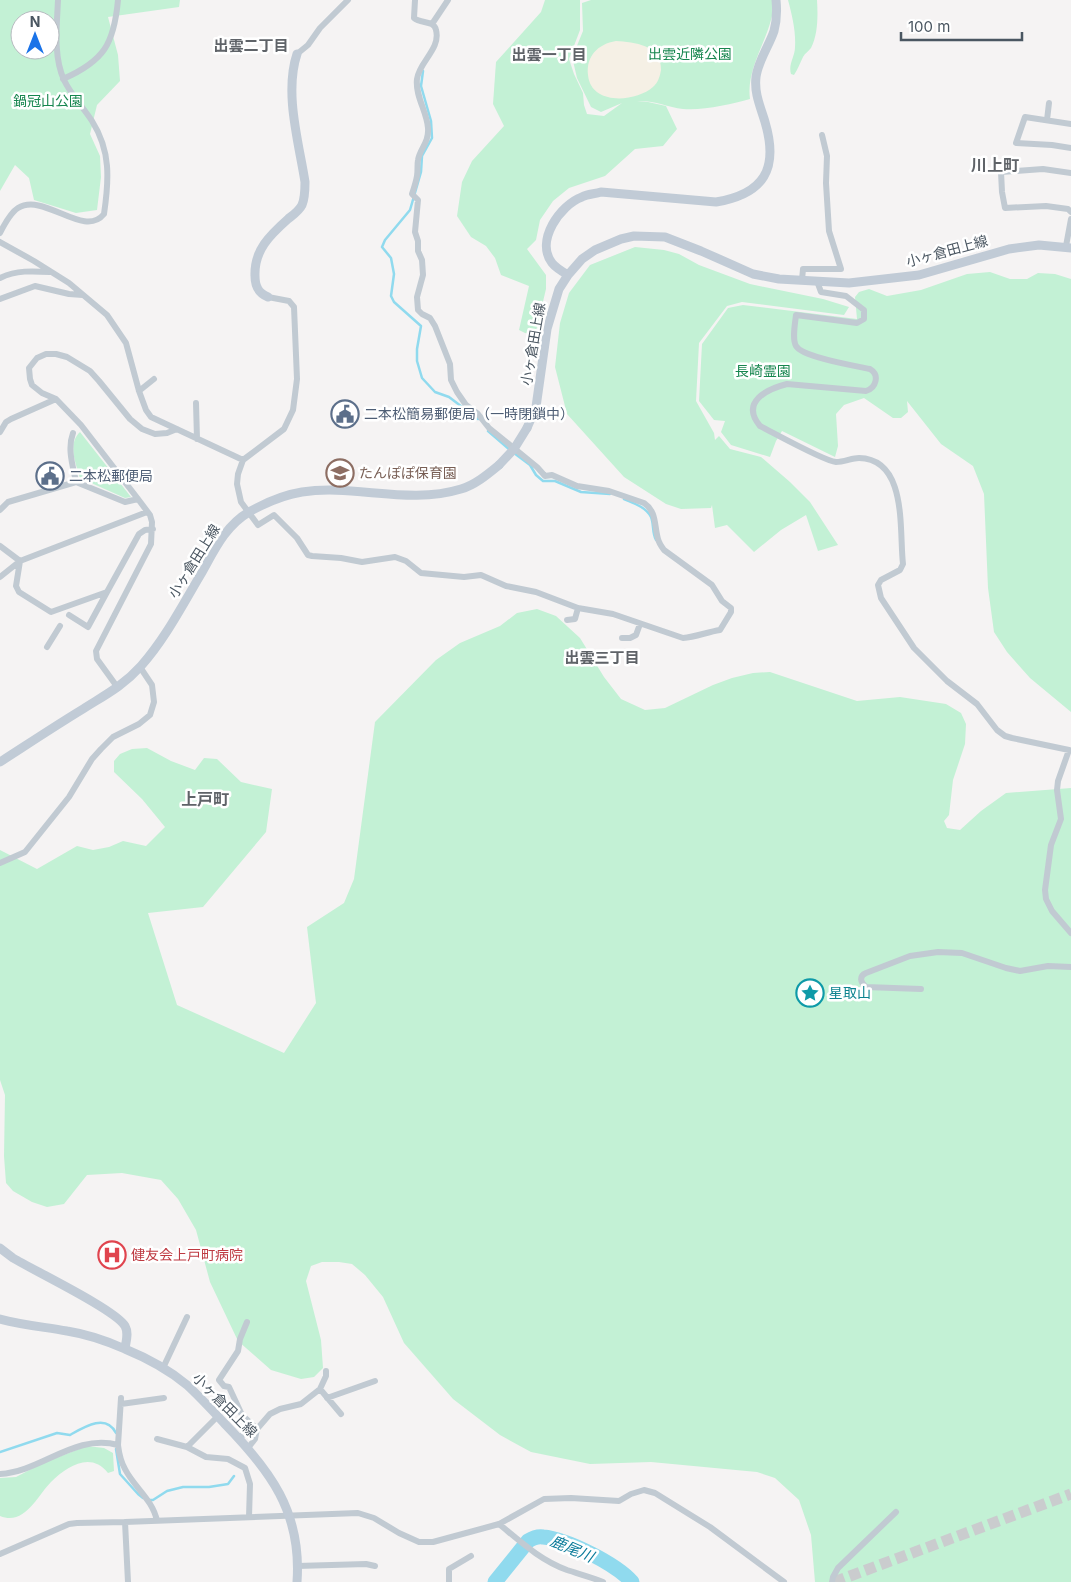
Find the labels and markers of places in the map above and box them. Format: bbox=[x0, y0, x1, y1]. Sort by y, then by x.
public building icon: 二本松簡易郵便局（一時閉鎖中） bbox=[330, 399, 360, 429]
place label: 二本松簡易郵便局（一時閉鎖中） bbox=[364, 405, 574, 422]
school or university icon: たんぽぽ保育園 bbox=[325, 458, 355, 488]
public building icon: 二本松郵便局 bbox=[35, 461, 65, 491]
place label: たんぽぽ保育園 bbox=[359, 464, 457, 481]
place label: 二本松郵便局 bbox=[69, 467, 153, 484]
place icon: 星取山 bbox=[795, 978, 825, 1008]
place label: 星取山 bbox=[829, 984, 871, 1001]
hospital icon: 健友会上戸町病院 bbox=[97, 1240, 127, 1270]
place label: 健友会上戸町病院 bbox=[131, 1246, 243, 1263]

